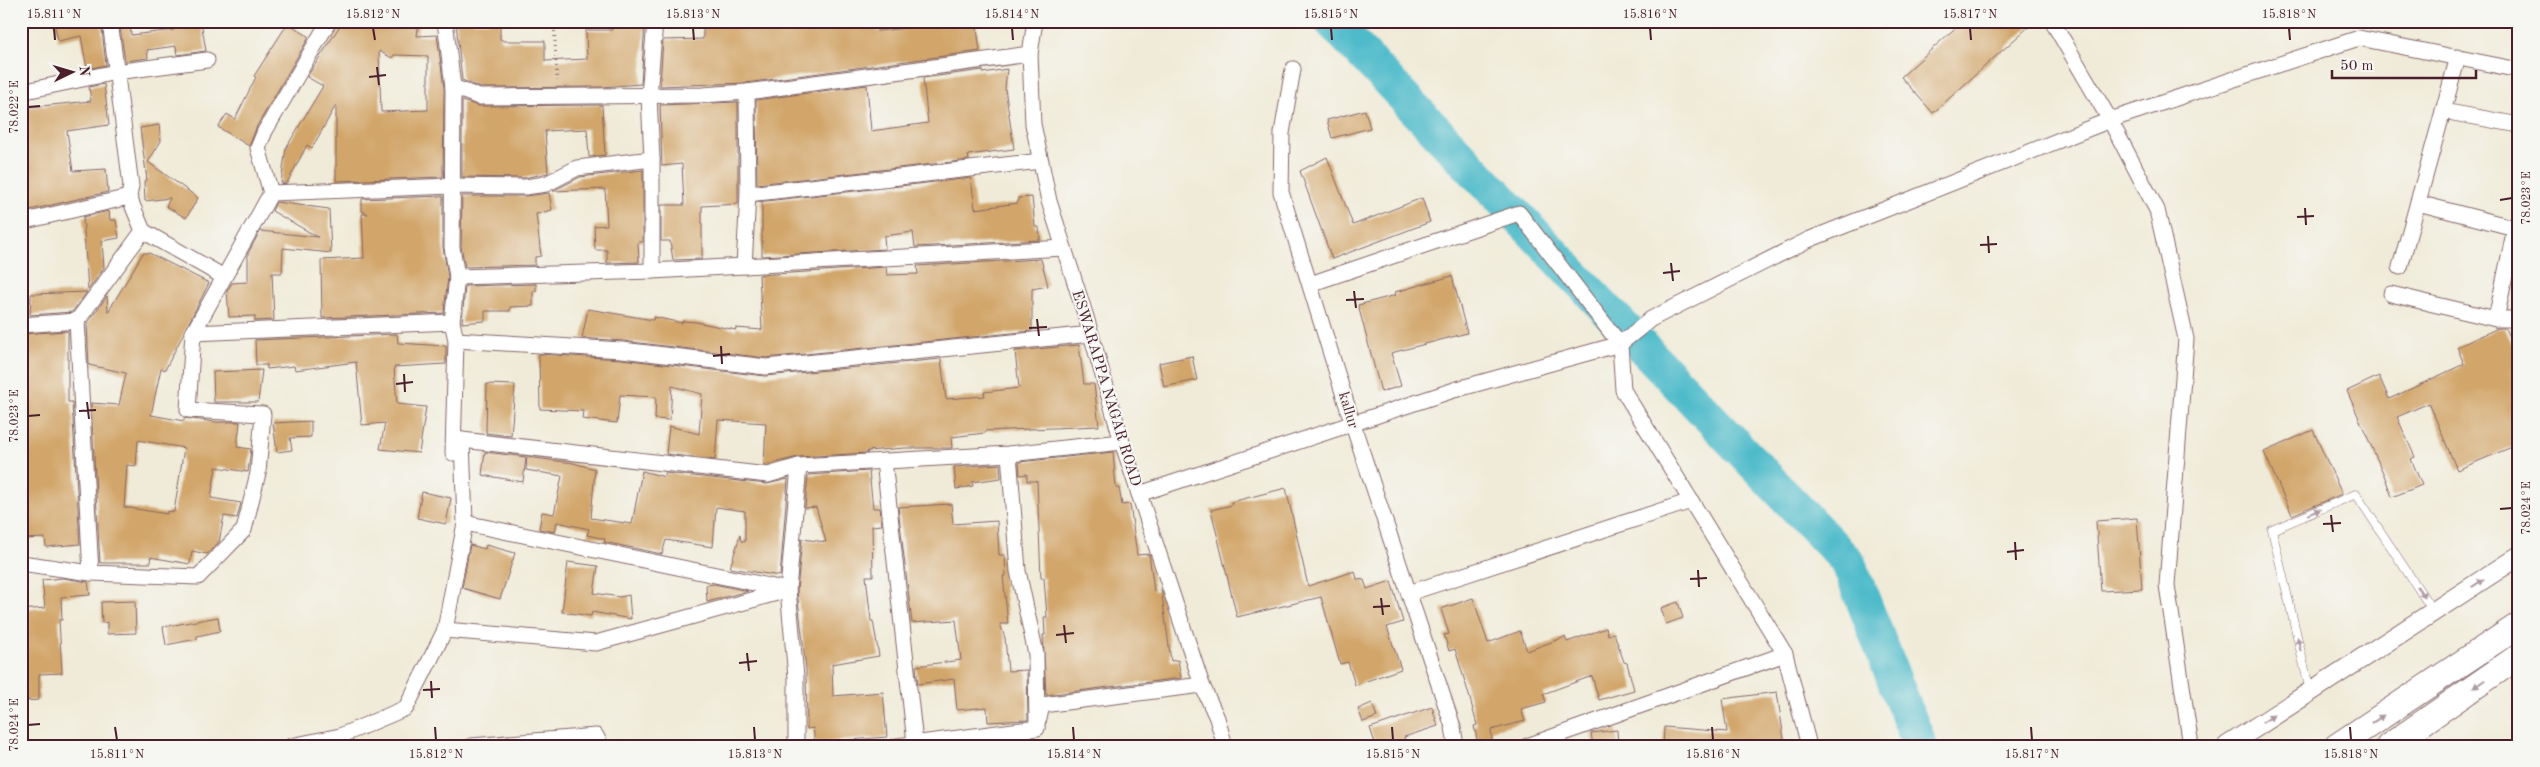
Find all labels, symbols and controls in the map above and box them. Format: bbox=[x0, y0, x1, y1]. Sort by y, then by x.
text: 15.811°N bbox=[27, 8, 81, 21]
text: 15.812°N bbox=[346, 8, 400, 21]
text: 15.813°N bbox=[666, 8, 720, 21]
text: 15.814°N bbox=[985, 8, 1039, 21]
text: 15.815°N bbox=[1304, 8, 1358, 21]
text: 15.816°N bbox=[1623, 8, 1677, 21]
text: 15.817°N bbox=[1943, 8, 1997, 21]
text: 15.818°N bbox=[2262, 8, 2316, 21]
north arrow bbox=[48, 48, 98, 98]
scale bar bbox=[2332, 48, 2476, 80]
text: 50 m bbox=[2340, 59, 2374, 74]
text: N bbox=[77, 65, 91, 77]
text: 78.022°E bbox=[9, 80, 21, 134]
text: 78.023°E bbox=[2521, 171, 2533, 225]
street label: ESWARAPPA NAGAR ROAD bbox=[1069, 289, 1143, 488]
text: 78.023°E bbox=[9, 389, 21, 443]
street label: kallur bbox=[1335, 390, 1360, 431]
text: 78.024°E bbox=[2521, 481, 2533, 535]
one-way arrow bbox=[2307, 508, 2321, 516]
one-way arrow bbox=[2471, 578, 2484, 587]
one-way arrow bbox=[2416, 586, 2425, 599]
one-way arrow bbox=[2295, 636, 2303, 652]
one-way arrow bbox=[2472, 679, 2485, 689]
text: 78.024°E bbox=[9, 698, 21, 752]
one-way arrow bbox=[2261, 714, 2275, 724]
one-way arrow bbox=[2371, 714, 2385, 724]
text: 15.811°N bbox=[90, 748, 144, 761]
text: 15.812°N bbox=[409, 748, 463, 761]
text: 15.813°N bbox=[728, 748, 782, 761]
text: 15.814°N bbox=[1047, 748, 1101, 761]
text: 15.815°N bbox=[1366, 748, 1420, 761]
text: 15.816°N bbox=[1686, 748, 1740, 761]
text: 15.817°N bbox=[2005, 748, 2059, 761]
text: 15.818°N bbox=[2324, 748, 2378, 761]

